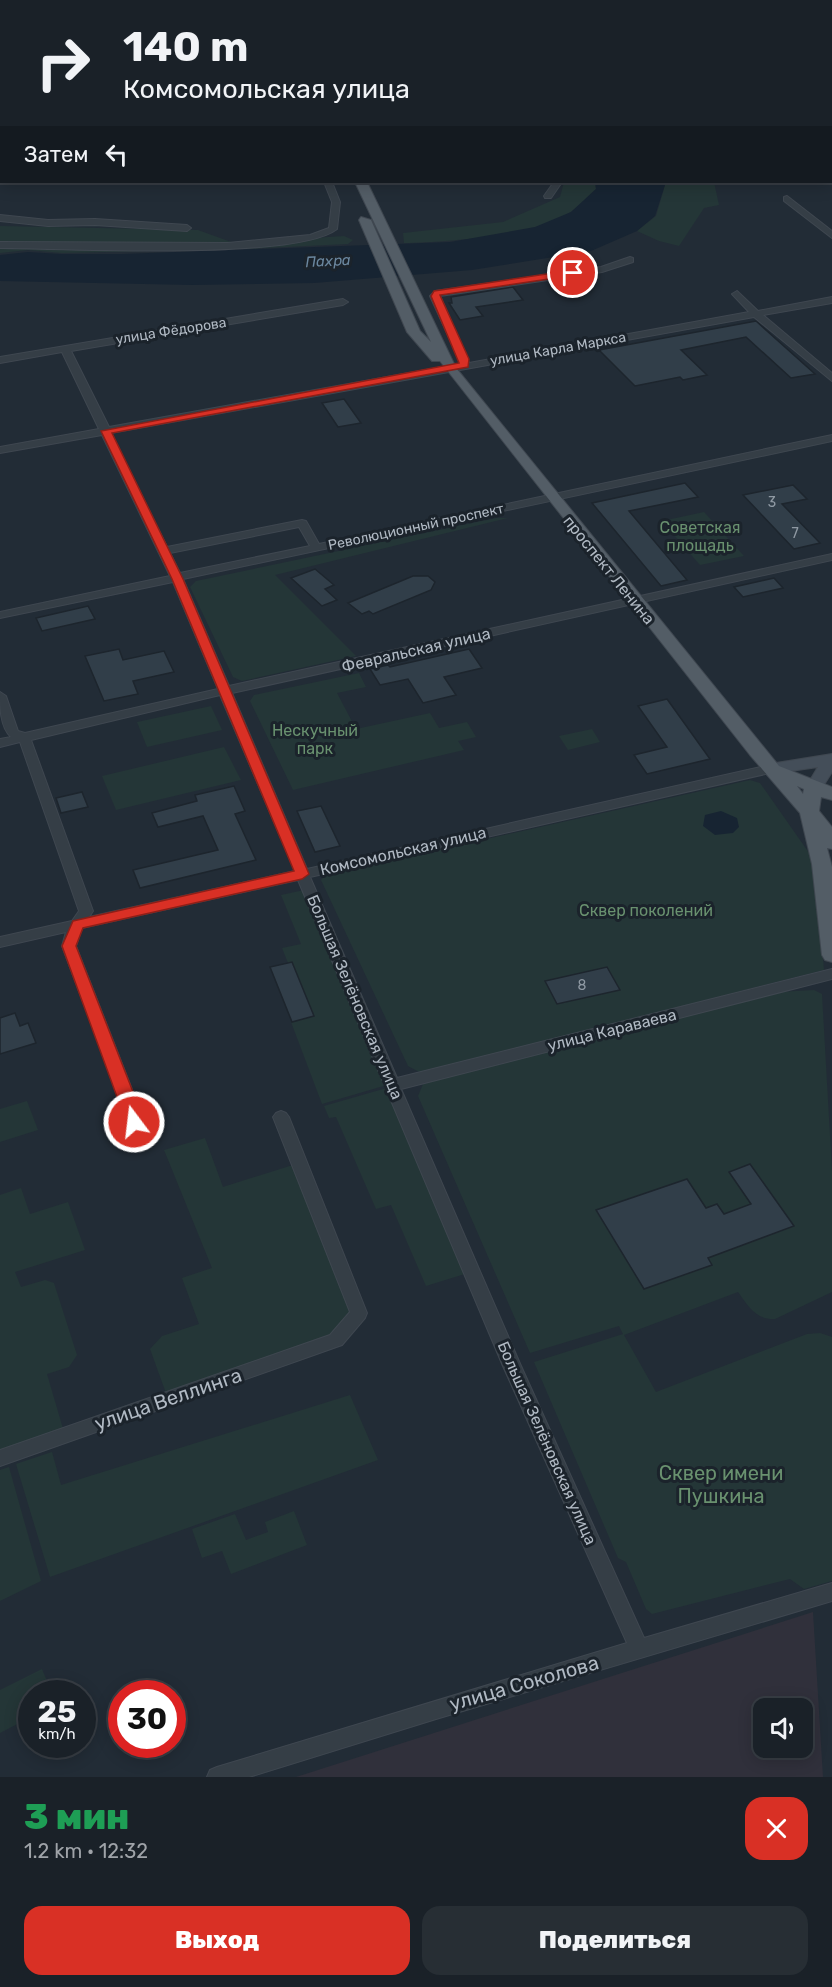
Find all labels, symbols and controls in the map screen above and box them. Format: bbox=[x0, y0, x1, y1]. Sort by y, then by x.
text: 140 m bbox=[123, 22, 249, 72]
icon: right bbox=[24, 24, 102, 102]
text: Комсомольская улица bbox=[123, 73, 410, 105]
icon: left bbox=[100, 138, 133, 171]
text: Затем bbox=[24, 141, 88, 168]
pin bbox=[547, 247, 598, 298]
water label: Пахра bbox=[305, 251, 351, 271]
icon: arrive bbox=[556, 256, 589, 289]
street label: улица Фёдорова bbox=[114, 314, 228, 348]
street label: улица Карла Маркса bbox=[489, 329, 627, 369]
house number: 3 bbox=[768, 494, 776, 511]
street label: Революционный проспект bbox=[327, 500, 505, 554]
street label: проспект Ленина bbox=[559, 512, 659, 628]
park label: Советская площадь bbox=[660, 518, 740, 555]
house number: 7 bbox=[791, 525, 799, 542]
street label: Февральская улица bbox=[340, 624, 492, 676]
park label: Нескучный парк bbox=[272, 721, 358, 758]
street label: Комсомольская улица bbox=[318, 823, 488, 879]
street label: Большая Зелёновская улица bbox=[303, 892, 407, 1102]
park label: Сквер поколений bbox=[579, 901, 713, 920]
house number: 8 bbox=[578, 977, 587, 994]
street label: улица Караваева bbox=[546, 1005, 678, 1055]
position arrow bbox=[102, 1090, 166, 1154]
street label: Большая Зелёновская улица bbox=[493, 1338, 601, 1548]
street label: улица Веллинга bbox=[91, 1363, 245, 1435]
park label: Сквер имени Пушкина bbox=[659, 1461, 783, 1508]
street label: улица Соколова bbox=[447, 1650, 601, 1716]
speed limit sign: 30 bbox=[108, 1680, 186, 1758]
text: 25 bbox=[38, 1694, 76, 1730]
map controls bbox=[753, 1698, 813, 1758]
button: sound bbox=[753, 1698, 813, 1758]
text: km/h bbox=[38, 1725, 76, 1743]
text: 3 мин bbox=[24, 1795, 129, 1838]
button: close bbox=[745, 1797, 808, 1860]
text: 1.2 km · 12:32 bbox=[24, 1839, 148, 1863]
button: Выход bbox=[24, 1906, 410, 1975]
button: Поделиться bbox=[422, 1906, 808, 1975]

